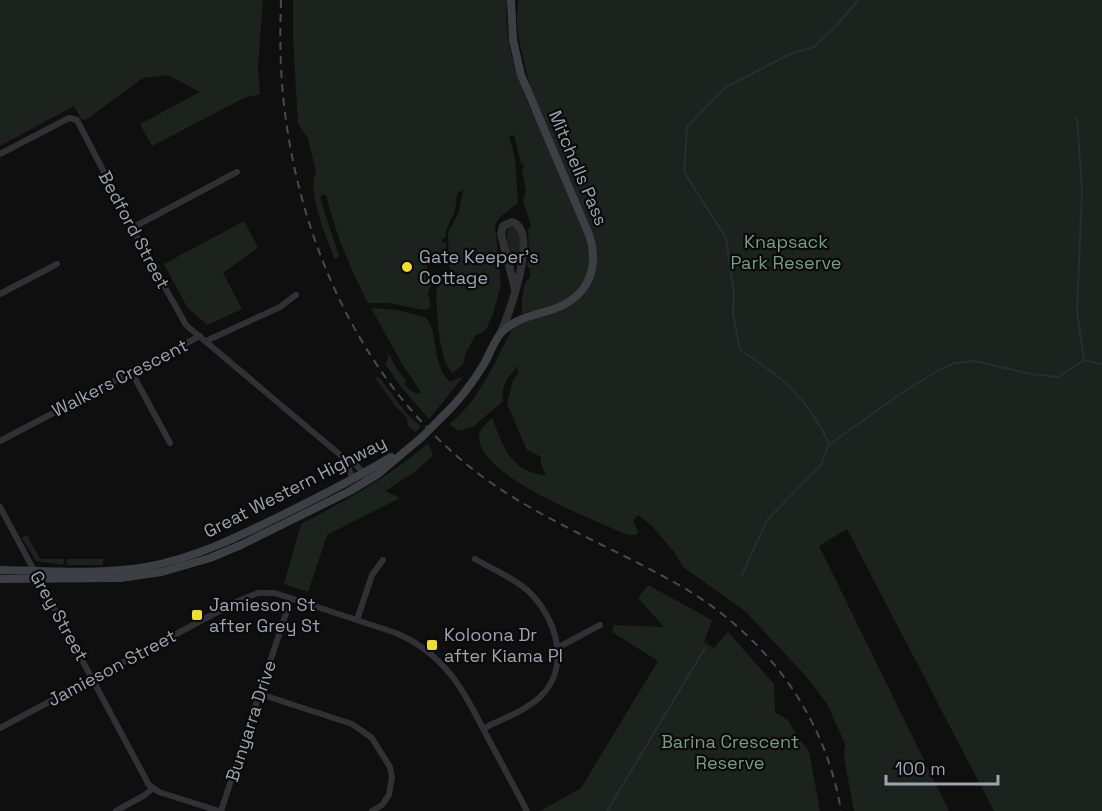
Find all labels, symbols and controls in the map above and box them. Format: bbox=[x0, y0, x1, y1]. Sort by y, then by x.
street label: Mitchells Pass bbox=[544, 107, 613, 229]
street label: Bedford Street bbox=[94, 167, 175, 293]
park label: Knapsack Park Reserve bbox=[731, 230, 842, 274]
place label: Gate Keeper's Cottage bbox=[419, 245, 539, 289]
marker: Gate Keeper's Cottage bbox=[400, 260, 414, 274]
street label: Walkers Crescent bbox=[48, 333, 192, 422]
street label: Great Western Highway bbox=[199, 430, 390, 543]
street label: Grey Street bbox=[25, 567, 94, 665]
place label: Jamieson St after Grey St bbox=[209, 593, 320, 637]
marker: Jamieson St after Grey St bbox=[190, 608, 204, 622]
place label: Koloona Dr after Kiama Pl bbox=[444, 623, 563, 667]
street label: Jamieson Street bbox=[43, 624, 180, 711]
marker: Koloona Dr after Kiama Pl bbox=[425, 638, 439, 652]
street label: Bunyarra Drive bbox=[220, 657, 281, 785]
park label: Barina Crescent Reserve bbox=[661, 730, 799, 774]
scale bar bbox=[886, 748, 998, 786]
text: 100 m bbox=[895, 757, 946, 780]

